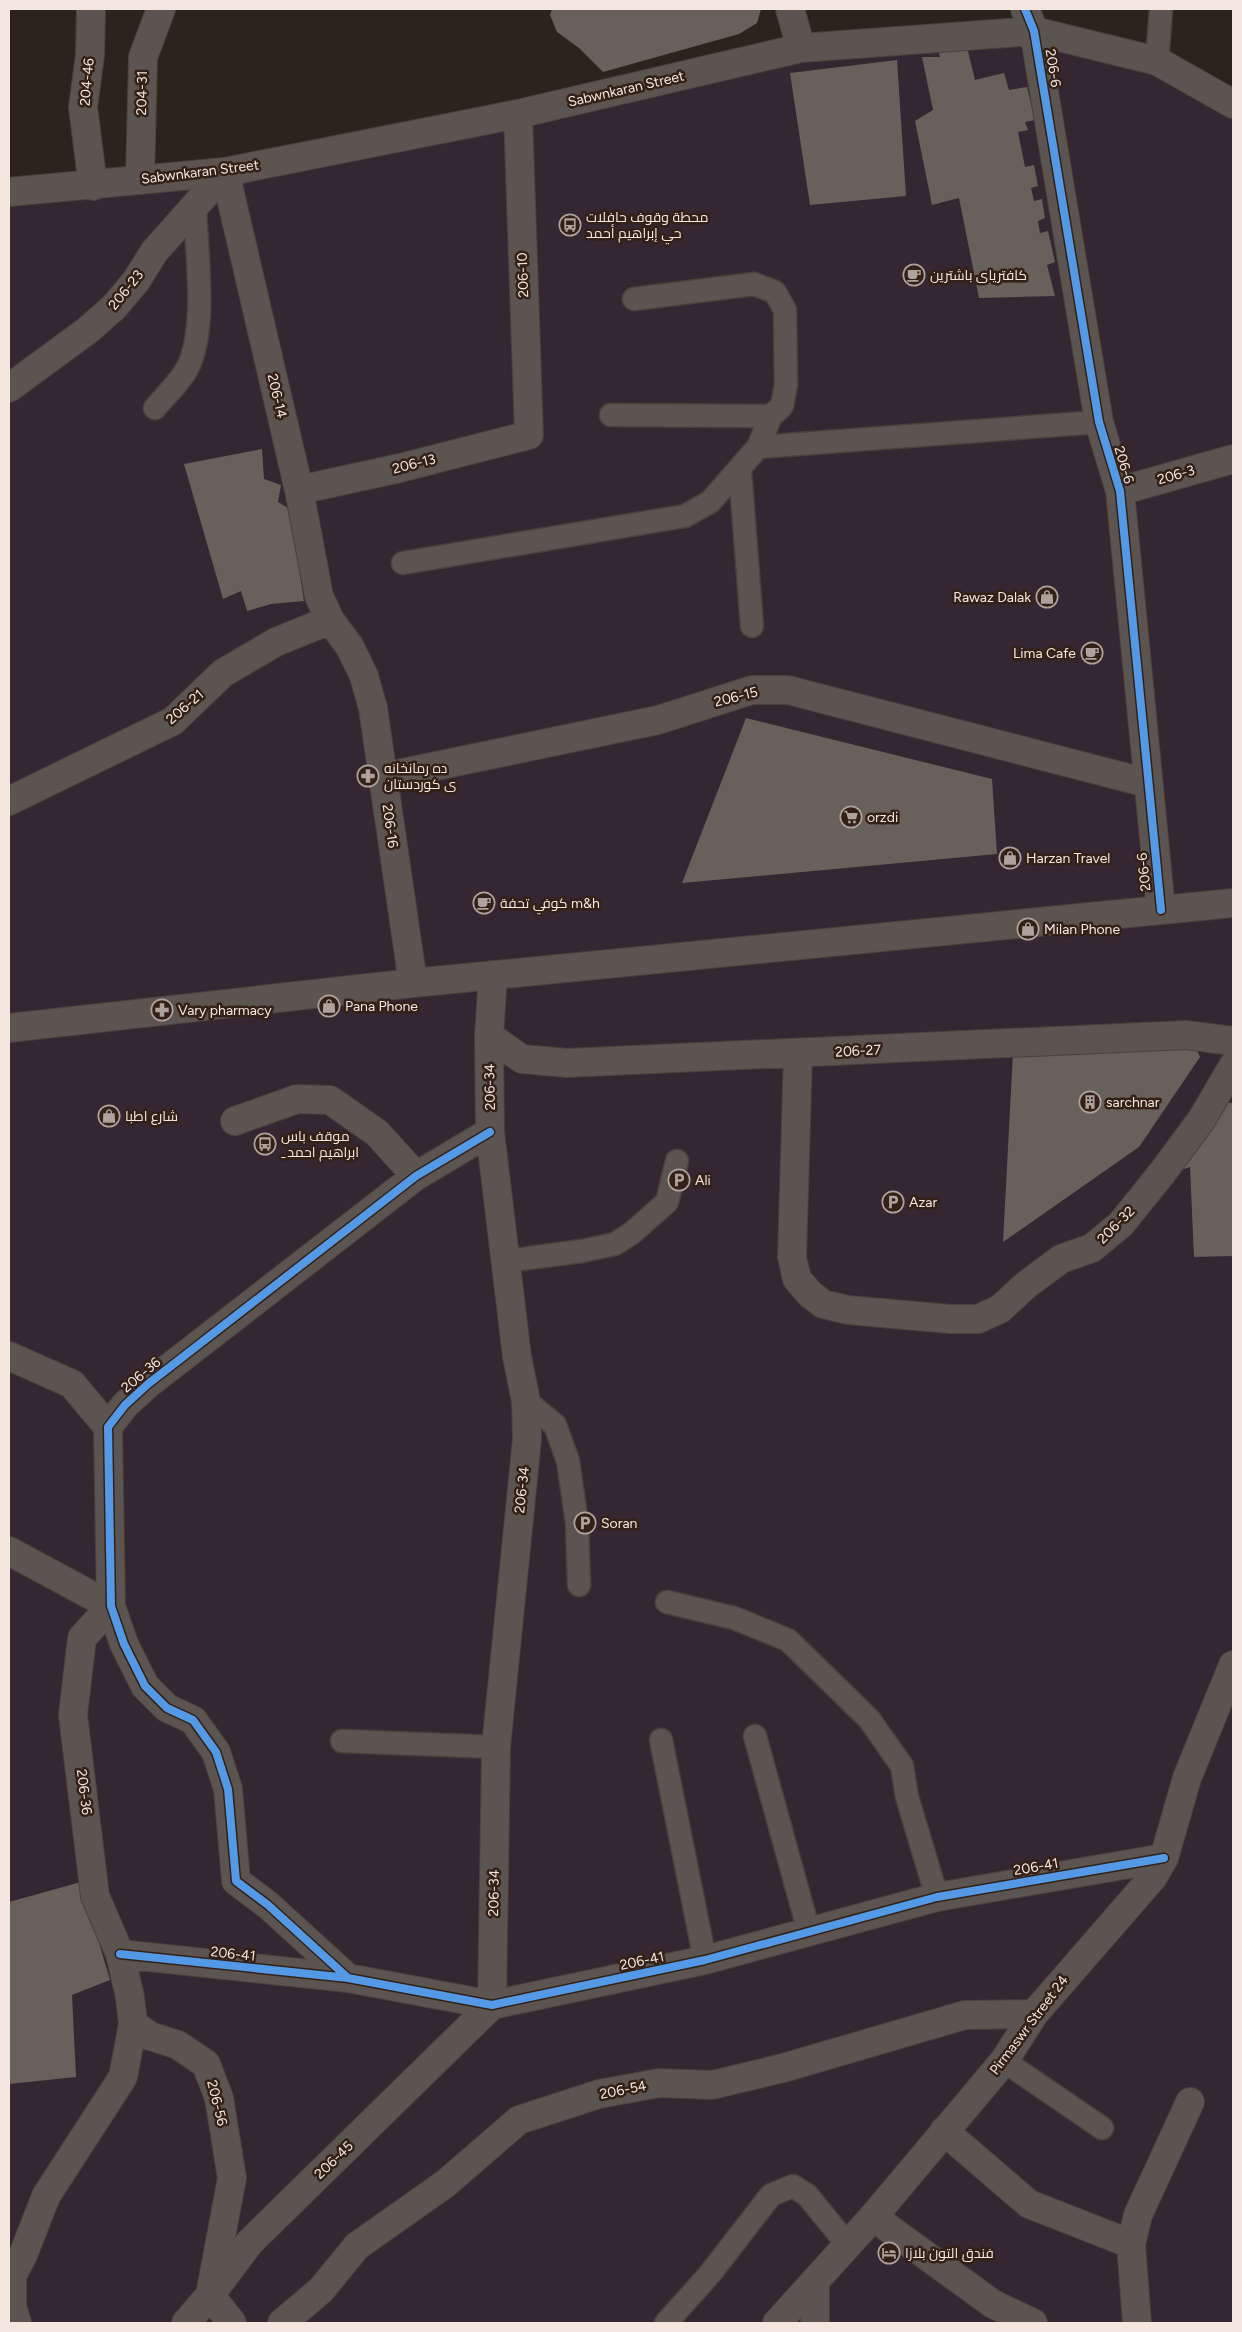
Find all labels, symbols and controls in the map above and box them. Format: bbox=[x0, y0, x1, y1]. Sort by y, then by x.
street label: 206-6 bbox=[1042, 48, 1064, 88]
street label: 204-46 bbox=[76, 57, 98, 107]
street label: Sabwnkaran Street bbox=[566, 67, 686, 111]
street label: 204-31 bbox=[133, 70, 151, 116]
street label: Sabwnkaran Street bbox=[140, 156, 260, 188]
place label: محطة وقوف حافلات حي إبراهيم أحمد bbox=[586, 209, 708, 245]
bus stop icon: محطة وقوف حافلات حي إبراهيم أحمد bbox=[558, 213, 582, 237]
street label: 206-10 bbox=[514, 252, 532, 298]
cafe icon: كافترياى باشترين bbox=[902, 263, 926, 287]
street label: 206-23 bbox=[105, 267, 147, 313]
place label: كافترياى باشترين bbox=[930, 267, 1027, 284]
street label: 206-14 bbox=[264, 372, 290, 420]
street label: 206-6 bbox=[1111, 444, 1137, 486]
street label: 206-13 bbox=[391, 450, 437, 478]
street label: 206-3 bbox=[1155, 462, 1197, 488]
shop icon: Rawaz Dalak bbox=[1035, 585, 1059, 609]
place label: Rawaz Dalak bbox=[953, 589, 1031, 606]
cafe icon: Lima Cafe bbox=[1080, 641, 1104, 665]
place label: Lima Cafe bbox=[1013, 645, 1076, 662]
street label: 206-15 bbox=[712, 683, 760, 711]
street label: 206-21 bbox=[163, 686, 207, 728]
place label: ده رمانخانه ی کوردستان bbox=[384, 760, 456, 793]
pharmacy icon: ده رمانخانه ی کوردستان bbox=[356, 764, 380, 788]
street label: 206-16 bbox=[379, 803, 402, 849]
supermarket icon: orzdi bbox=[839, 805, 863, 829]
place label: orzdi bbox=[867, 809, 898, 826]
shop icon: Harzan Travel bbox=[998, 846, 1022, 870]
place label: Harzan Travel bbox=[1026, 850, 1110, 867]
street label: 206-6 bbox=[1134, 852, 1154, 892]
cafe icon: كوفي تحفة m&h bbox=[472, 891, 496, 915]
place label: كوفي تحفة m&h bbox=[500, 895, 600, 915]
shop icon: Milan Phone bbox=[1016, 917, 1040, 941]
place label: Milan Phone bbox=[1044, 921, 1120, 938]
shop icon: Pana Phone bbox=[317, 994, 341, 1018]
pharmacy icon: Vary pharmacy bbox=[150, 998, 174, 1022]
place label: Pana Phone bbox=[345, 998, 418, 1015]
place label: Vary pharmacy bbox=[178, 1002, 272, 1019]
street label: 206-27 bbox=[835, 1041, 882, 1061]
street label: 206-34 bbox=[481, 1063, 499, 1111]
building icon: sarchnar bbox=[1078, 1090, 1102, 1114]
place label: sarchnar bbox=[1106, 1094, 1160, 1111]
shop icon: شارع اطبا bbox=[97, 1104, 121, 1128]
place label: شارع اطبا bbox=[125, 1108, 178, 1125]
place label: موقف باس _ابراهیم احمد bbox=[281, 1128, 359, 1162]
bus stop icon: موقف باس _ابراهیم احمد bbox=[253, 1132, 277, 1156]
parking icon: Ali bbox=[667, 1168, 691, 1192]
place label: Ali bbox=[695, 1172, 711, 1189]
parking icon: Azar bbox=[881, 1190, 905, 1214]
place label: Azar bbox=[909, 1194, 937, 1211]
street label: 206-32 bbox=[1094, 1203, 1138, 1247]
street label: 206-36 bbox=[118, 1354, 164, 1396]
street label: 206-34 bbox=[511, 1466, 533, 1514]
parking icon: Soran bbox=[573, 1511, 597, 1535]
place label: Soran bbox=[601, 1515, 638, 1532]
street label: 206-36 bbox=[73, 1768, 95, 1816]
street label: 206-41 bbox=[1012, 1855, 1060, 1879]
street label: 206-34 bbox=[485, 1869, 503, 1917]
street label: 206-41 bbox=[210, 1943, 256, 1965]
street label: 206-41 bbox=[618, 1948, 666, 1974]
street label: Pirmaswr Street 24 bbox=[986, 1972, 1072, 2078]
street label: 206-54 bbox=[598, 2077, 648, 2103]
street label: 206-56 bbox=[203, 2078, 231, 2128]
street label: 206-45 bbox=[311, 2137, 357, 2183]
hotel icon: فندق التون بلازا bbox=[877, 2241, 901, 2265]
place label: فندق التون بلازا bbox=[905, 2245, 994, 2262]

